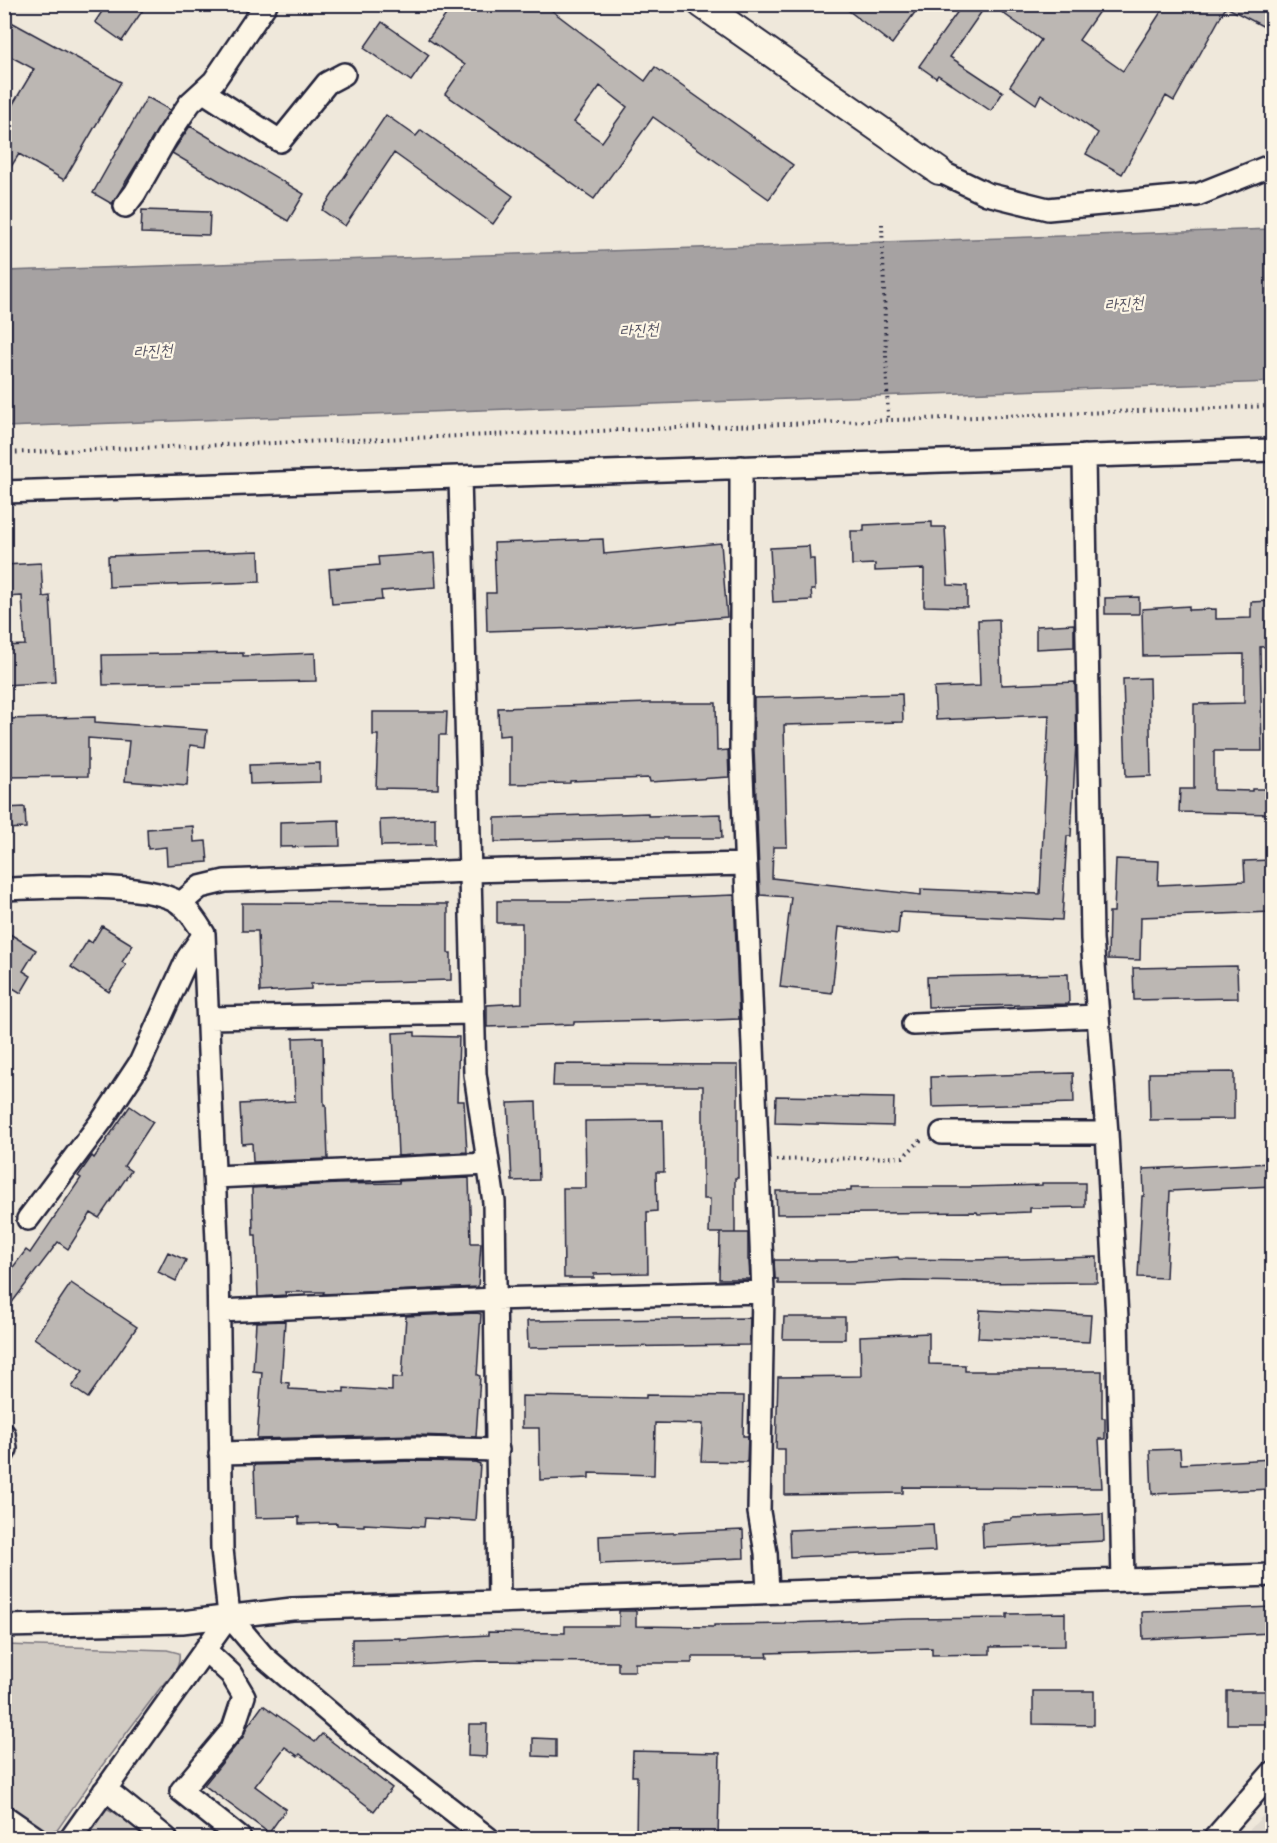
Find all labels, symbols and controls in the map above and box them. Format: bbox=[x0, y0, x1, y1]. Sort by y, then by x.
water label: 라진천 bbox=[1104, 292, 1146, 314]
water label: 라진천 bbox=[619, 318, 661, 340]
water label: 라진천 bbox=[133, 339, 175, 361]

